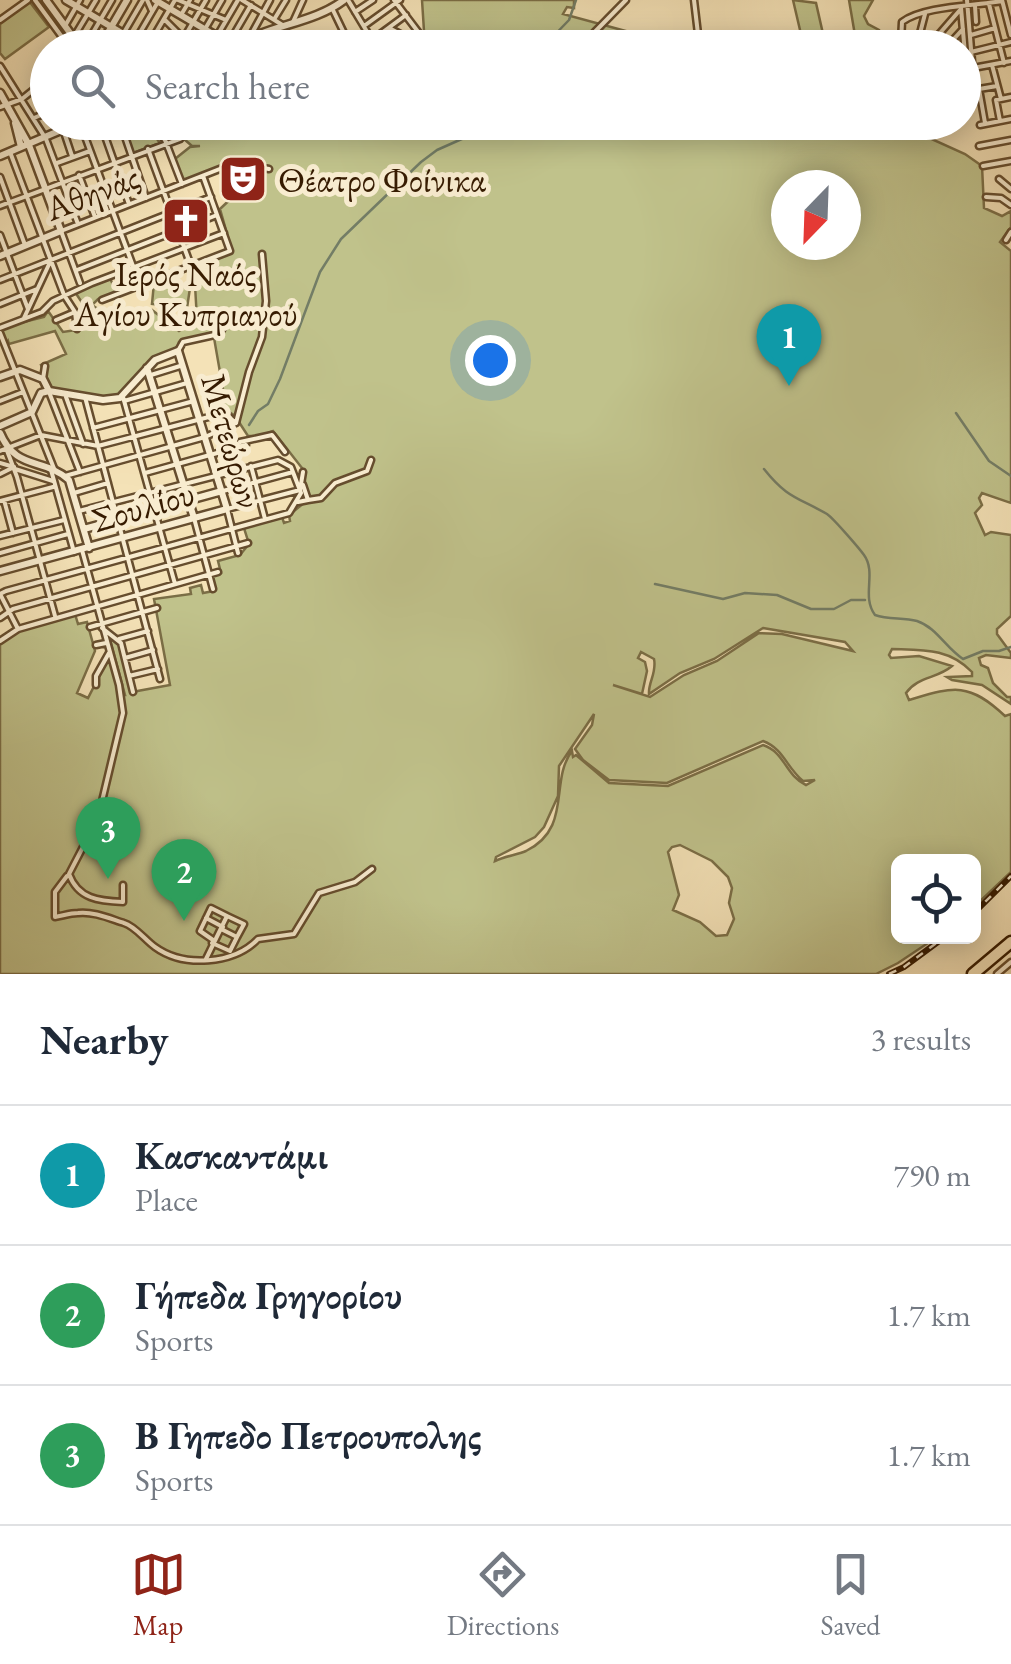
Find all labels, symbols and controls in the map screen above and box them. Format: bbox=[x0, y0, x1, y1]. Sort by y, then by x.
search box bbox=[30, 30, 981, 140]
icon: search bbox=[65, 58, 120, 113]
text: Search here bbox=[145, 61, 310, 110]
theatre icon: Θέατρο Φοίνικα bbox=[217, 153, 269, 205]
street label: Αθηνάς bbox=[38, 154, 146, 231]
place label: Θέατρο Φοίνικα bbox=[278, 157, 486, 202]
north arrow bbox=[771, 170, 861, 260]
church icon: Ιερός Ναός Αγίου Κυπριανού bbox=[160, 195, 212, 247]
place label: Ιερός Ναός Αγίου Κυπριανού bbox=[73, 251, 298, 336]
pin: 1 bbox=[756, 304, 822, 386]
your location bbox=[465, 335, 516, 386]
street label: Μετεώρων bbox=[191, 369, 273, 513]
street label: Σουλίου bbox=[87, 470, 199, 542]
pin: 3 bbox=[76, 796, 140, 879]
pin: 2 bbox=[152, 838, 216, 921]
map controls bbox=[891, 854, 981, 944]
button: locate bbox=[891, 854, 981, 944]
text: Nearby bbox=[40, 1012, 169, 1067]
text: 3 results bbox=[871, 1018, 971, 1060]
text: Κασκαντάμι bbox=[135, 1130, 328, 1179]
text: 1 bbox=[64, 1154, 81, 1196]
text: 790 m bbox=[894, 1154, 971, 1196]
text: Place bbox=[135, 1179, 198, 1221]
text: Γήπεδα Γρηγορίου bbox=[135, 1270, 402, 1319]
text: 2 bbox=[64, 1294, 81, 1336]
text: 1.7 km bbox=[887, 1294, 971, 1336]
text: Sports bbox=[135, 1319, 213, 1361]
text: Β Γηπεδο Πετρουπολης bbox=[135, 1410, 481, 1459]
text: 3 bbox=[64, 1434, 81, 1476]
text: 1.7 km bbox=[887, 1434, 971, 1476]
text: Sports bbox=[135, 1459, 213, 1501]
tab: Map bbox=[131, 1547, 186, 1643]
tab: Directions bbox=[447, 1547, 559, 1643]
tab: Saved bbox=[820, 1547, 880, 1643]

